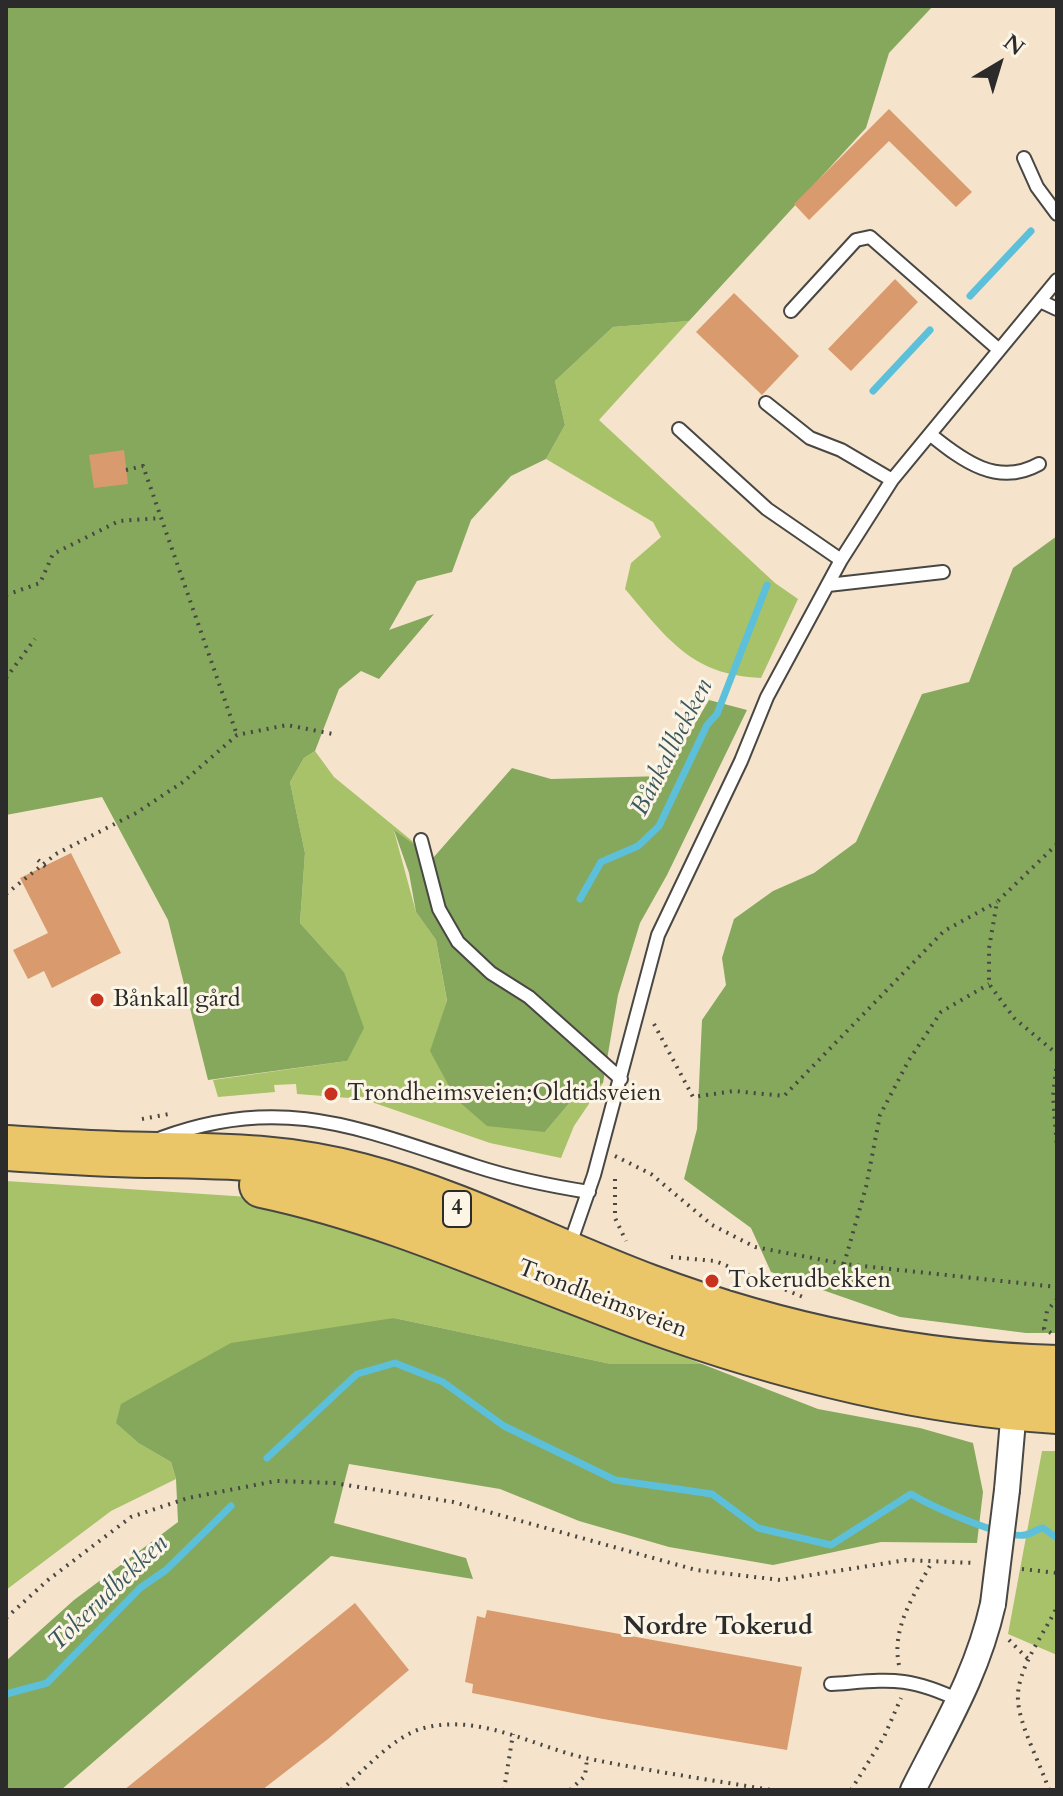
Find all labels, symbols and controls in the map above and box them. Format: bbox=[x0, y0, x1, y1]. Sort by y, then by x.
north arrow bbox=[959, 24, 1039, 104]
text: N bbox=[997, 27, 1031, 63]
water label: Bånkallbekken bbox=[625, 675, 721, 821]
place label: Bånkall gård bbox=[113, 986, 241, 1014]
marker: Bånkall gård bbox=[88, 991, 106, 1009]
place label: Trondheimsveien;Oldtidsveien bbox=[347, 1080, 661, 1108]
marker: Trondheimsveien;Oldtidsveien bbox=[322, 1085, 340, 1103]
road number: 4 bbox=[443, 1191, 471, 1227]
street label: Trondheimsveien bbox=[513, 1254, 691, 1346]
place label: Tokerudbekken bbox=[728, 1267, 891, 1295]
marker: Tokerudbekken bbox=[703, 1272, 721, 1290]
water label: Tokerudbekken bbox=[43, 1529, 175, 1659]
district label: Nordre Tokerud bbox=[623, 1612, 813, 1644]

